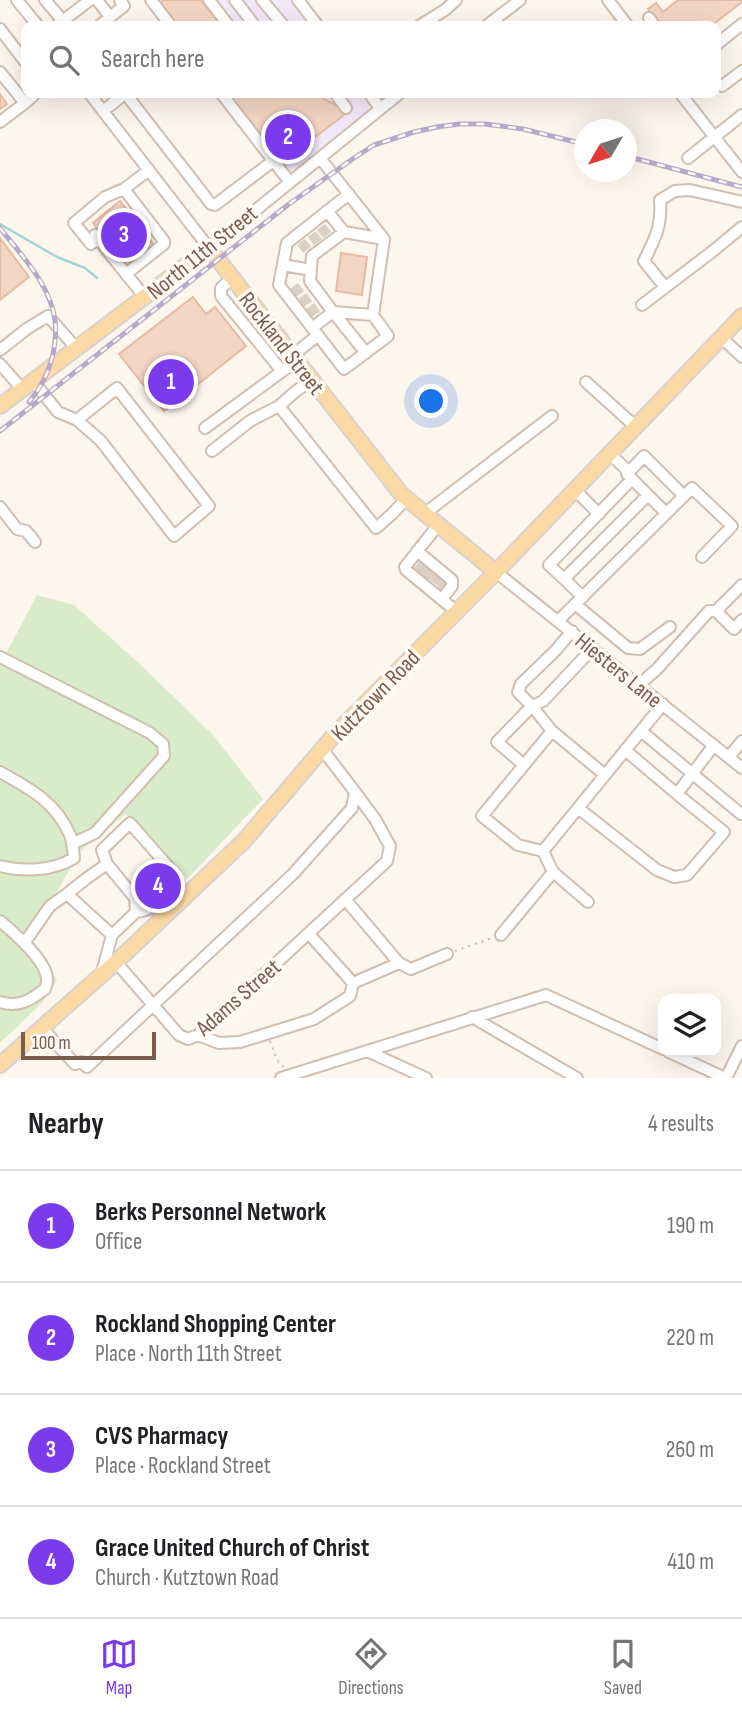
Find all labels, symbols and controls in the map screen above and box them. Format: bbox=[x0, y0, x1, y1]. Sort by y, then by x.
search box bbox=[21, 21, 721, 98]
icon: search bbox=[45, 41, 83, 79]
text: Search here bbox=[101, 44, 204, 75]
pin: 2 bbox=[265, 111, 311, 163]
north arrow bbox=[574, 119, 637, 182]
street label: North 11th Street bbox=[142, 200, 263, 306]
pin: 3 bbox=[101, 209, 147, 261]
street label: Rockland Street bbox=[232, 287, 330, 401]
pin: 1 bbox=[148, 356, 194, 408]
your location bbox=[414, 384, 448, 418]
street label: Hiesters Lane bbox=[569, 627, 668, 714]
street label: Kutztown Road bbox=[325, 644, 426, 747]
pin: 4 bbox=[135, 860, 181, 912]
street label: Adams Street bbox=[190, 953, 287, 1043]
map controls bbox=[658, 994, 721, 1057]
button: layers bbox=[658, 994, 721, 1057]
scale bar bbox=[21, 1029, 156, 1061]
text: 100 m bbox=[32, 1032, 71, 1055]
text: Nearby bbox=[28, 1106, 104, 1142]
text: 4 results bbox=[648, 1110, 714, 1138]
text: Berks Personnel Network bbox=[95, 1197, 326, 1228]
text: 1 bbox=[46, 1212, 56, 1240]
text: 190 m bbox=[667, 1212, 714, 1240]
text: Office bbox=[95, 1228, 142, 1256]
text: Rockland Shopping Center bbox=[95, 1309, 336, 1340]
text: 2 bbox=[46, 1324, 56, 1352]
text: 220 m bbox=[666, 1324, 714, 1352]
text: Place · North 11th Street bbox=[95, 1340, 282, 1368]
text: CVS Pharmacy bbox=[95, 1421, 228, 1452]
text: 3 bbox=[46, 1436, 56, 1464]
text: 260 m bbox=[666, 1436, 714, 1464]
text: Place · Rockland Street bbox=[95, 1452, 271, 1480]
text: Grace United Church of Christ bbox=[95, 1533, 369, 1564]
text: 4 bbox=[46, 1548, 56, 1576]
text: 410 m bbox=[668, 1548, 714, 1576]
text: Church · Kutztown Road bbox=[95, 1564, 279, 1592]
tab: Map bbox=[100, 1635, 138, 1700]
tab: Directions bbox=[338, 1635, 404, 1700]
tab: Saved bbox=[604, 1635, 642, 1700]

